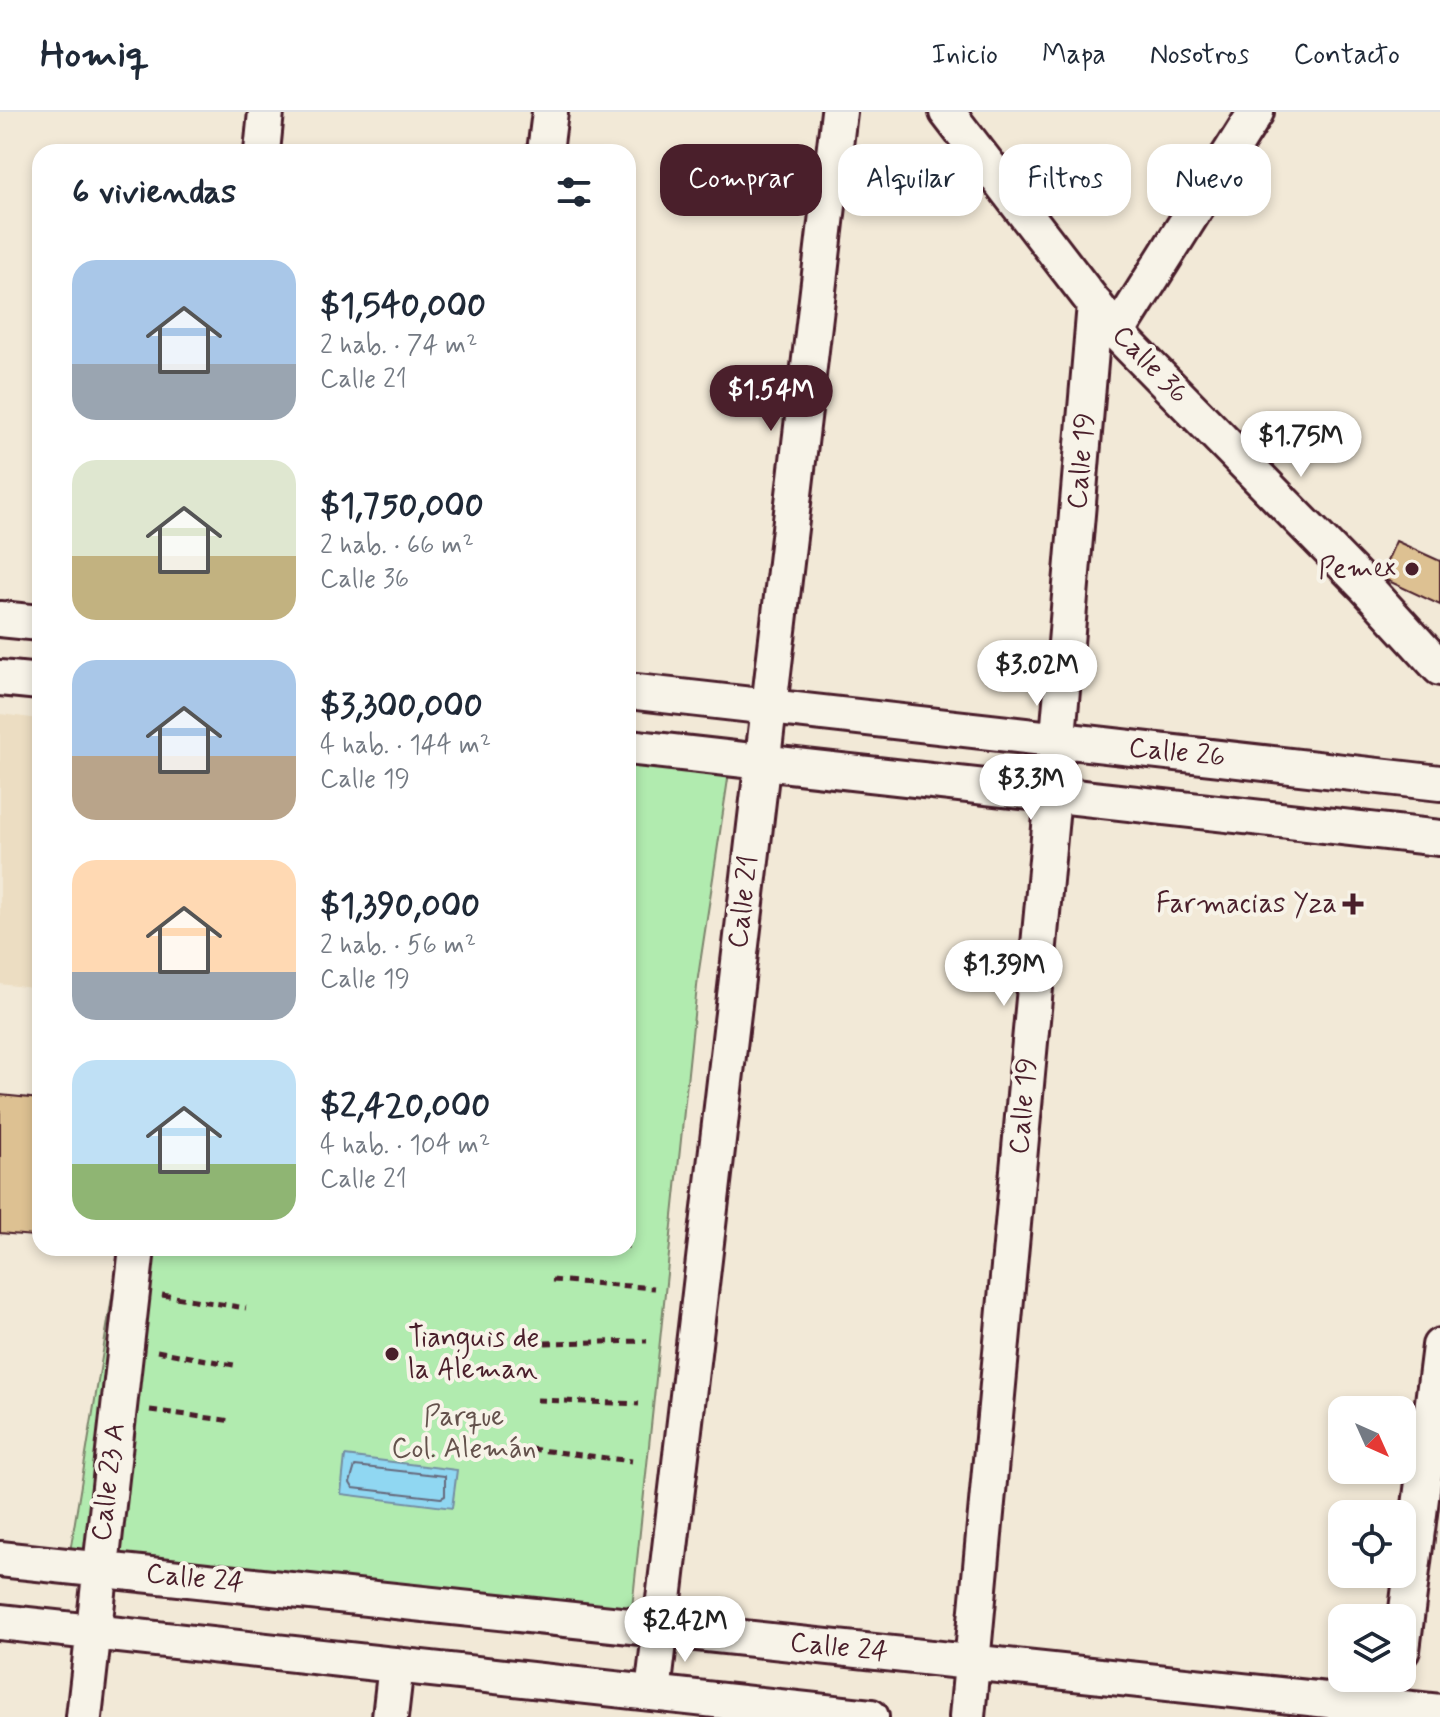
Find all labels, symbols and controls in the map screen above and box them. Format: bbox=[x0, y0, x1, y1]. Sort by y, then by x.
text: Homiq bbox=[40, 31, 149, 80]
text: Inicio bbox=[931, 37, 998, 74]
text: Mapa bbox=[1042, 37, 1106, 74]
text: Nosotros bbox=[1150, 37, 1249, 74]
text: Contacto bbox=[1293, 37, 1400, 74]
chip: Comprar bbox=[660, 144, 822, 216]
chip: Alquilar bbox=[838, 144, 983, 216]
chip: Filtros bbox=[999, 144, 1131, 216]
chip: Nuevo bbox=[1147, 144, 1271, 216]
text: 6 viviendas bbox=[72, 170, 236, 215]
icon: filters bbox=[552, 170, 596, 214]
text: $1,540,000 bbox=[320, 284, 486, 329]
icon: home bbox=[136, 292, 232, 388]
street label: Calle 36 bbox=[1103, 318, 1197, 412]
text: 2 hab. · 74 m² bbox=[320, 329, 478, 363]
text: Calle 21 bbox=[320, 363, 407, 397]
pin: $1.54M bbox=[706, 365, 836, 433]
text: $1.54M bbox=[728, 374, 814, 408]
street label: Calle 19 bbox=[1059, 411, 1105, 511]
pin: $1.75M bbox=[1236, 411, 1366, 479]
text: $1.75M bbox=[1259, 420, 1343, 454]
text: $1,750,000 bbox=[320, 484, 484, 529]
icon: home bbox=[136, 492, 232, 588]
text: 2 hab. · 66 m² bbox=[320, 529, 474, 563]
place label: Pemex bbox=[1319, 551, 1396, 588]
marker: Pemex bbox=[1403, 560, 1421, 578]
text: Calle 36 bbox=[320, 563, 409, 597]
pin: $3.02M bbox=[972, 640, 1102, 708]
text: $3.02M bbox=[995, 649, 1079, 683]
text: $3,300,000 bbox=[320, 684, 483, 729]
icon: home bbox=[136, 692, 232, 788]
text: 4 hab. · 144 m² bbox=[320, 729, 491, 763]
street label: Calle 26 bbox=[1127, 730, 1227, 776]
pin: $3.3M bbox=[975, 754, 1087, 822]
text: Calle 19 bbox=[320, 763, 410, 797]
text: $3.3M bbox=[997, 763, 1065, 797]
street label: Calle 21 bbox=[720, 853, 768, 951]
text: $1,390,000 bbox=[320, 884, 480, 929]
place label: Farmacias Yza bbox=[1156, 886, 1337, 923]
icon: home bbox=[136, 892, 232, 988]
marker: Farmacias Yza bbox=[1344, 895, 1362, 913]
text: 2 hab. · 56 m² bbox=[320, 929, 476, 963]
pin: $1.39M bbox=[939, 940, 1069, 1008]
text: $1.39M bbox=[963, 949, 1045, 983]
text: Calle 19 bbox=[320, 963, 410, 997]
street label: Calle 19 bbox=[1001, 1056, 1047, 1156]
text: $2,420,000 bbox=[320, 1084, 490, 1129]
icon: home bbox=[136, 1092, 232, 1188]
text: 4 hab. · 104 m² bbox=[320, 1129, 490, 1163]
text: Calle 21 bbox=[320, 1163, 407, 1197]
place label: Tianguis de la Aleman bbox=[408, 1320, 539, 1389]
marker: Tianguis de la Aleman bbox=[383, 1345, 401, 1363]
north arrow bbox=[1328, 1396, 1416, 1484]
map controls bbox=[1328, 1396, 1416, 1692]
park label: Parque Col. Alemán bbox=[392, 1399, 536, 1468]
street label: Calle 23 A bbox=[83, 1421, 135, 1543]
button: locate bbox=[1328, 1500, 1416, 1588]
street label: Calle 24 bbox=[144, 1555, 246, 1603]
pin: $2.42M bbox=[620, 1596, 750, 1664]
button: layers bbox=[1328, 1604, 1416, 1692]
text: $2.42M bbox=[642, 1605, 728, 1639]
street label: Calle 24 bbox=[788, 1624, 890, 1672]

